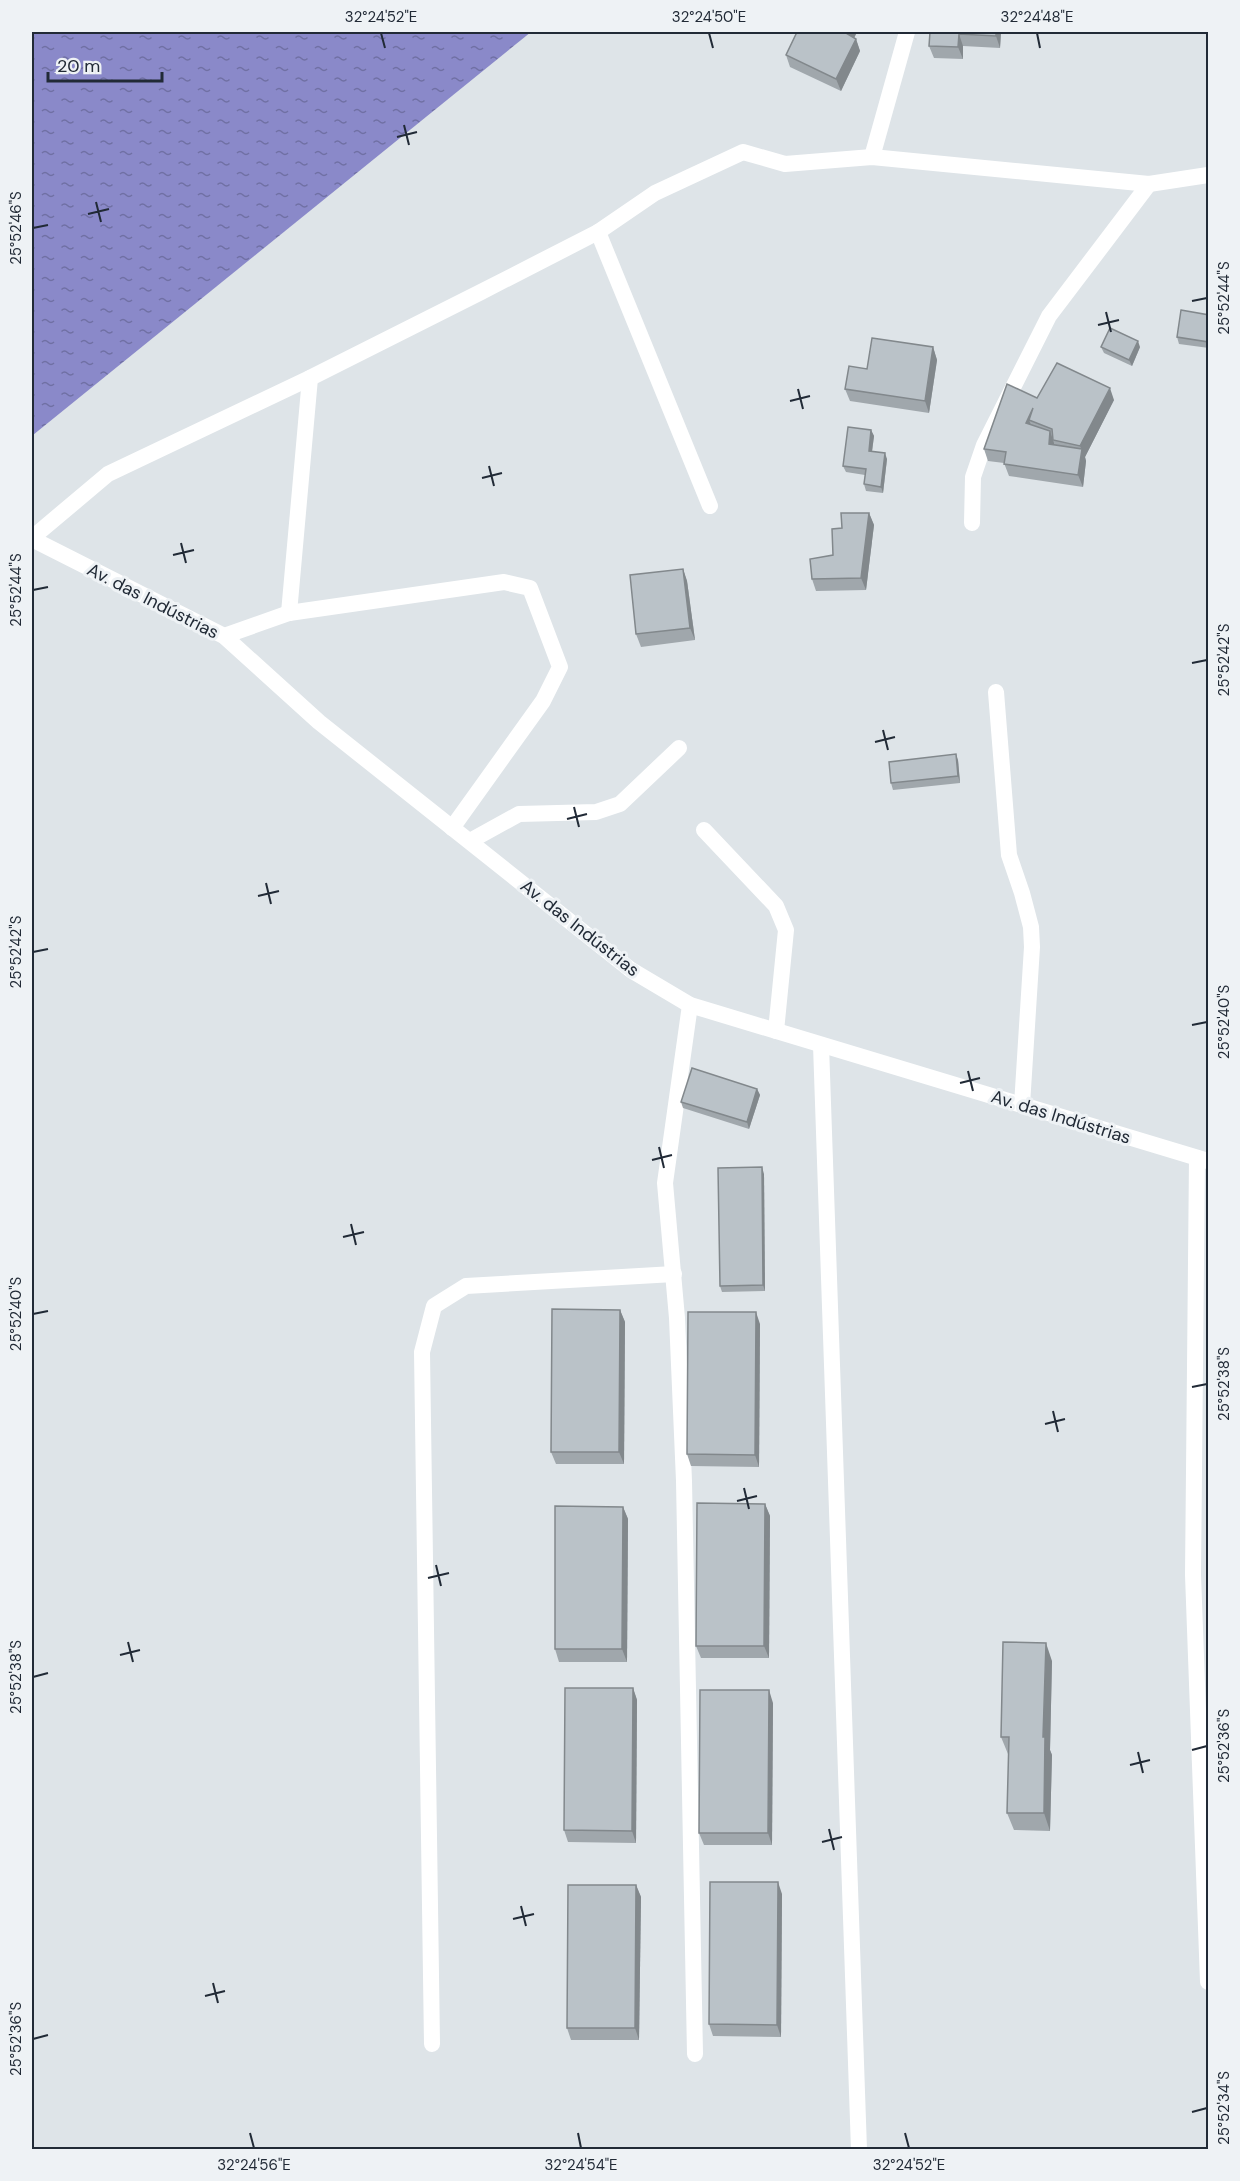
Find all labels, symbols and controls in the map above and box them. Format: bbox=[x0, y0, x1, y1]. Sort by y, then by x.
text: 32°24'52"E bbox=[345, 7, 417, 27]
text: 32°24'50"E bbox=[672, 7, 746, 27]
text: 32°24'48"E bbox=[1001, 7, 1073, 27]
scale bar bbox=[48, 45, 162, 83]
text: 20 m bbox=[57, 54, 100, 78]
text: 25°52'46"S bbox=[6, 191, 26, 265]
text: 25°52'44"S bbox=[1214, 261, 1234, 335]
text: 25°52'44"S bbox=[6, 553, 26, 627]
street label: Av. das Indústrias bbox=[83, 557, 223, 645]
text: 25°52'42"S bbox=[1214, 623, 1234, 696]
street label: Av. das Indústrias bbox=[516, 874, 644, 982]
text: 25°52'42"S bbox=[6, 915, 26, 988]
text: 25°52'40"S bbox=[1214, 984, 1234, 1059]
street label: Av. das Indústrias bbox=[988, 1084, 1134, 1150]
text: 25°52'40"S bbox=[6, 1276, 26, 1351]
text: 25°52'38"S bbox=[1214, 1347, 1234, 1421]
text: 25°52'38"S bbox=[6, 1640, 26, 1714]
text: 25°52'36"S bbox=[1214, 1709, 1234, 1783]
text: 25°52'36"S bbox=[6, 2002, 26, 2076]
text: 25°52'34"S bbox=[1214, 2071, 1234, 2145]
text: 32°24'56"E bbox=[217, 2155, 291, 2175]
text: 32°24'54"E bbox=[544, 2155, 618, 2175]
text: 32°24'52"E bbox=[873, 2155, 945, 2175]

